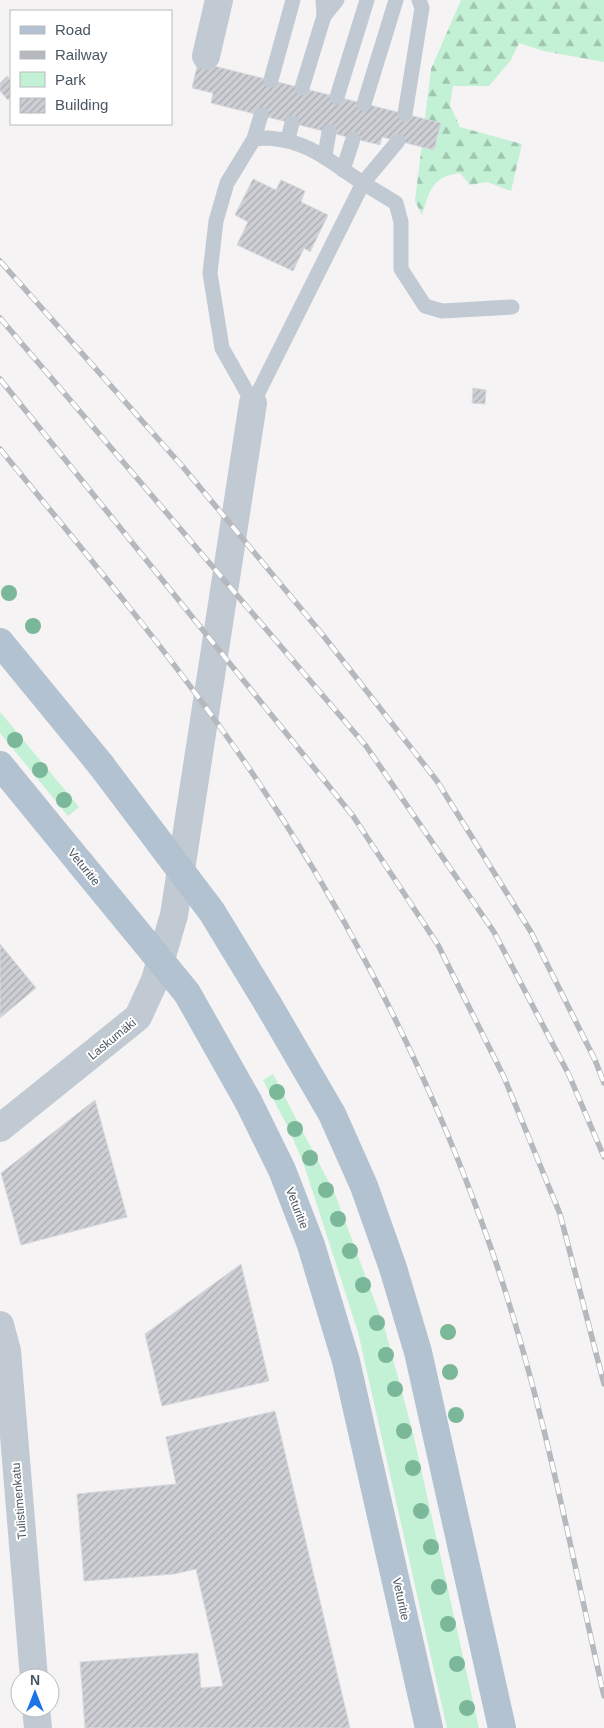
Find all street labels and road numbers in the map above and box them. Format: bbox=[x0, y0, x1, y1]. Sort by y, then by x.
street label: Veturitie bbox=[65, 846, 103, 889]
street label: Laskumäki bbox=[85, 1016, 139, 1062]
street label: Veturitie bbox=[283, 1185, 311, 1231]
street label: Tulistimenkatu bbox=[9, 1462, 29, 1540]
street label: Veturitie bbox=[390, 1576, 412, 1622]

